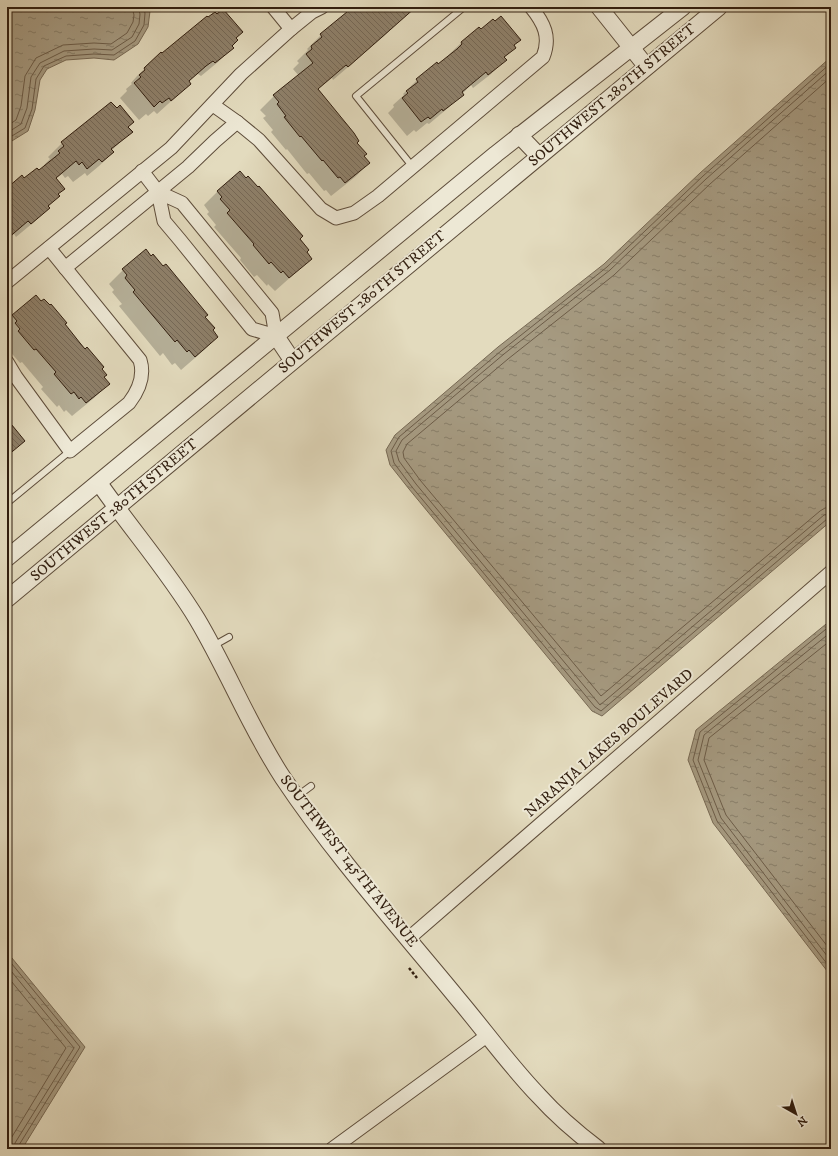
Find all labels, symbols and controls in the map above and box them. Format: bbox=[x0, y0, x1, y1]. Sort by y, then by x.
street label: SOUTHWEST 280TH STREET bbox=[524, 19, 700, 171]
street label: SOUTHWEST 280TH STREET bbox=[274, 226, 450, 378]
street label: SOUTHWEST 280TH STREET bbox=[26, 434, 202, 586]
street label: NARANJA LAKES BOULEVARD bbox=[521, 665, 697, 821]
street label: SOUTHWEST 145TH AVENUE bbox=[276, 771, 422, 951]
north arrow bbox=[776, 1094, 816, 1134]
text: N bbox=[794, 1113, 810, 1129]

